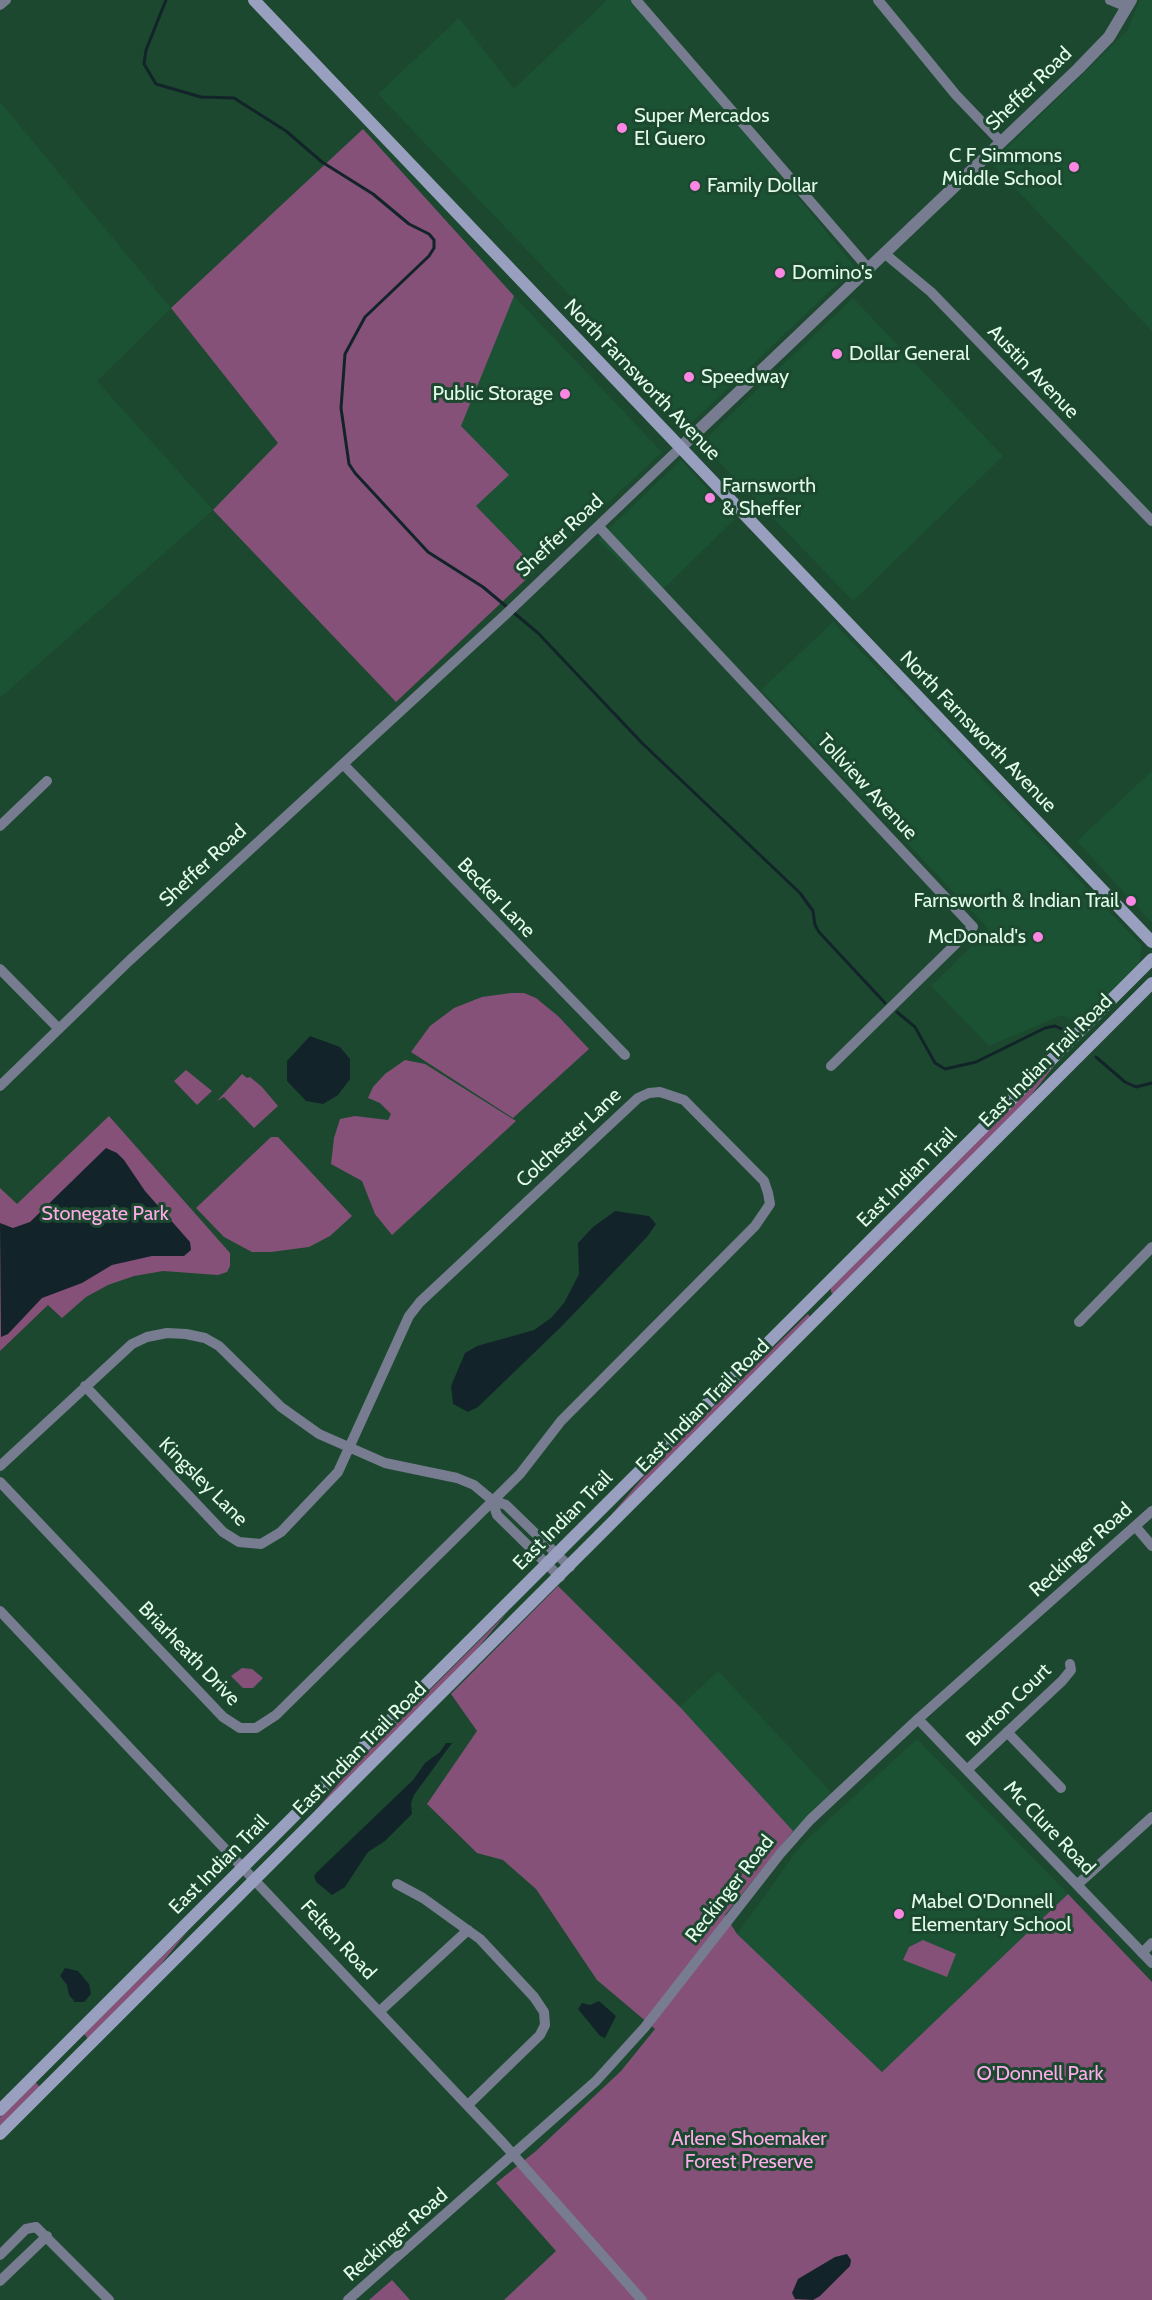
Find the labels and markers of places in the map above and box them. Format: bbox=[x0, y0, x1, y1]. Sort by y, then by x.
place label: Super Mercados El Guero bbox=[634, 104, 770, 151]
marker: Super Mercados El Guero bbox=[615, 121, 629, 135]
place label: C F Simmons Middle School bbox=[942, 144, 1062, 191]
marker: C F Simmons Middle School bbox=[1067, 160, 1081, 174]
place label: Family Dollar bbox=[707, 174, 818, 198]
marker: Family Dollar bbox=[688, 179, 702, 193]
place label: Domino's bbox=[792, 261, 872, 285]
marker: Domino's bbox=[773, 266, 787, 280]
place label: Dollar General bbox=[849, 342, 970, 366]
marker: Dollar General bbox=[830, 347, 844, 361]
place label: Speedway bbox=[701, 365, 789, 389]
marker: Speedway bbox=[682, 370, 696, 384]
place label: Public Storage bbox=[433, 382, 553, 406]
marker: Public Storage bbox=[558, 387, 572, 401]
place label: Farnsworth & Sheffer bbox=[722, 474, 816, 521]
marker: Farnsworth & Sheffer bbox=[703, 491, 717, 505]
place label: Farnsworth & Indian Trail bbox=[913, 889, 1119, 913]
marker: Farnsworth & Indian Trail bbox=[1124, 894, 1138, 908]
place label: McDonald's bbox=[928, 925, 1026, 949]
marker: McDonald's bbox=[1031, 930, 1045, 944]
place label: Mabel O'Donnell Elementary School bbox=[911, 1890, 1071, 1937]
marker: Mabel O'Donnell Elementary School bbox=[892, 1907, 906, 1921]

